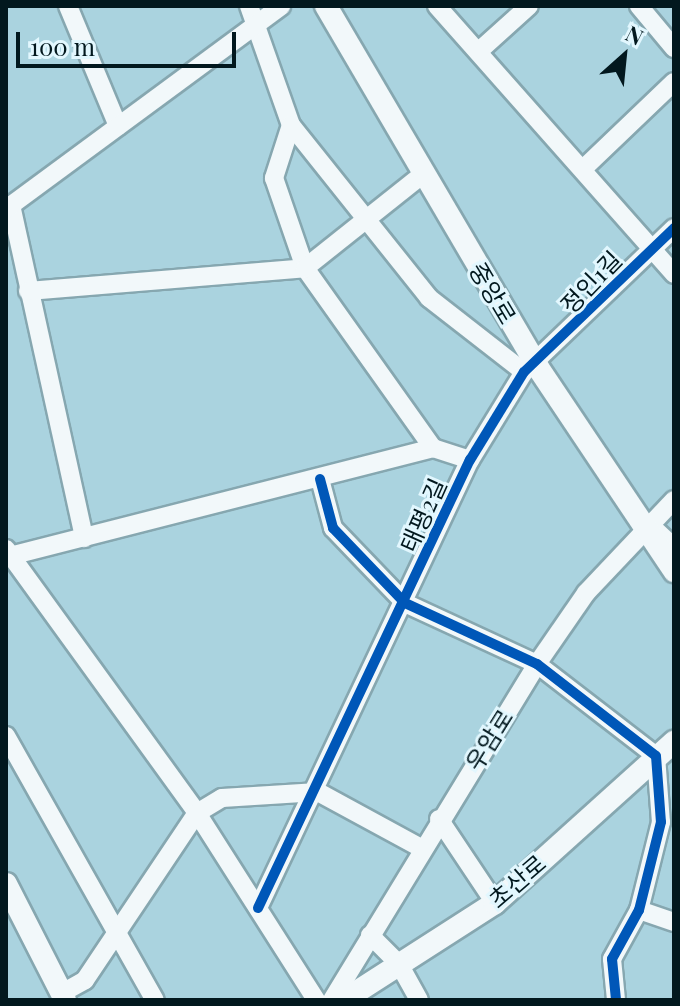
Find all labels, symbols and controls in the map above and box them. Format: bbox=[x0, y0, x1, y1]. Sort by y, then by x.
scale bar bbox=[20, 16, 240, 66]
north arrow bbox=[584, 16, 664, 96]
text: N bbox=[621, 18, 649, 52]
text: 100 m bbox=[30, 30, 95, 62]
street label: 정인1길 bbox=[555, 245, 627, 319]
street label: 중앙로 bbox=[464, 257, 522, 329]
street label: 태평2길 bbox=[394, 474, 452, 556]
street label: 우암로 bbox=[459, 704, 519, 776]
street label: 초산로 bbox=[483, 848, 551, 914]

